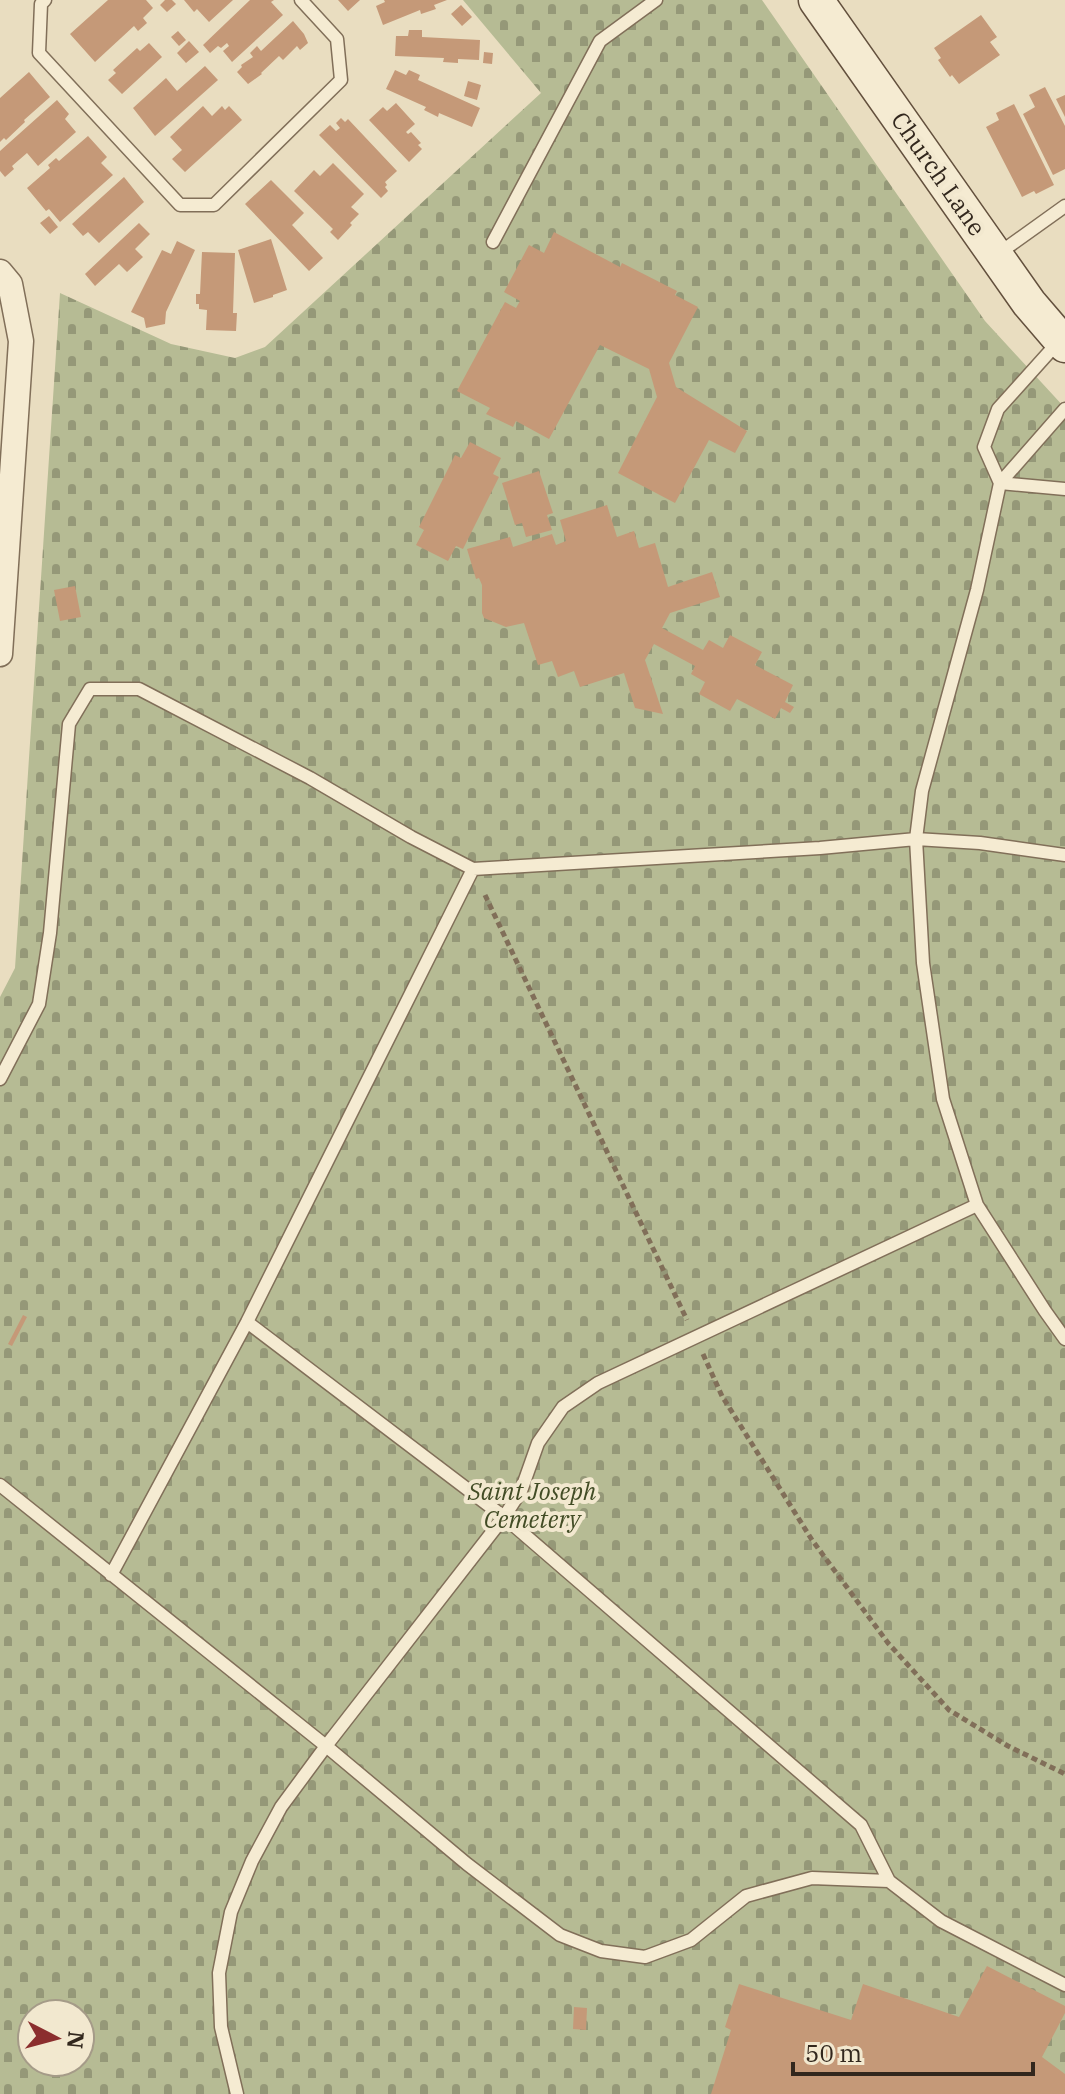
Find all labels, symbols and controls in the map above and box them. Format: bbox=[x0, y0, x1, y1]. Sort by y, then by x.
street label: Church Lane bbox=[884, 105, 993, 242]
park label: Saint Joseph Cemetery bbox=[467, 1475, 596, 1535]
north arrow bbox=[16, 1998, 96, 2078]
scale bar bbox=[793, 2026, 1033, 2076]
text: N bbox=[61, 2030, 92, 2050]
text: 50 m bbox=[805, 2037, 862, 2069]

